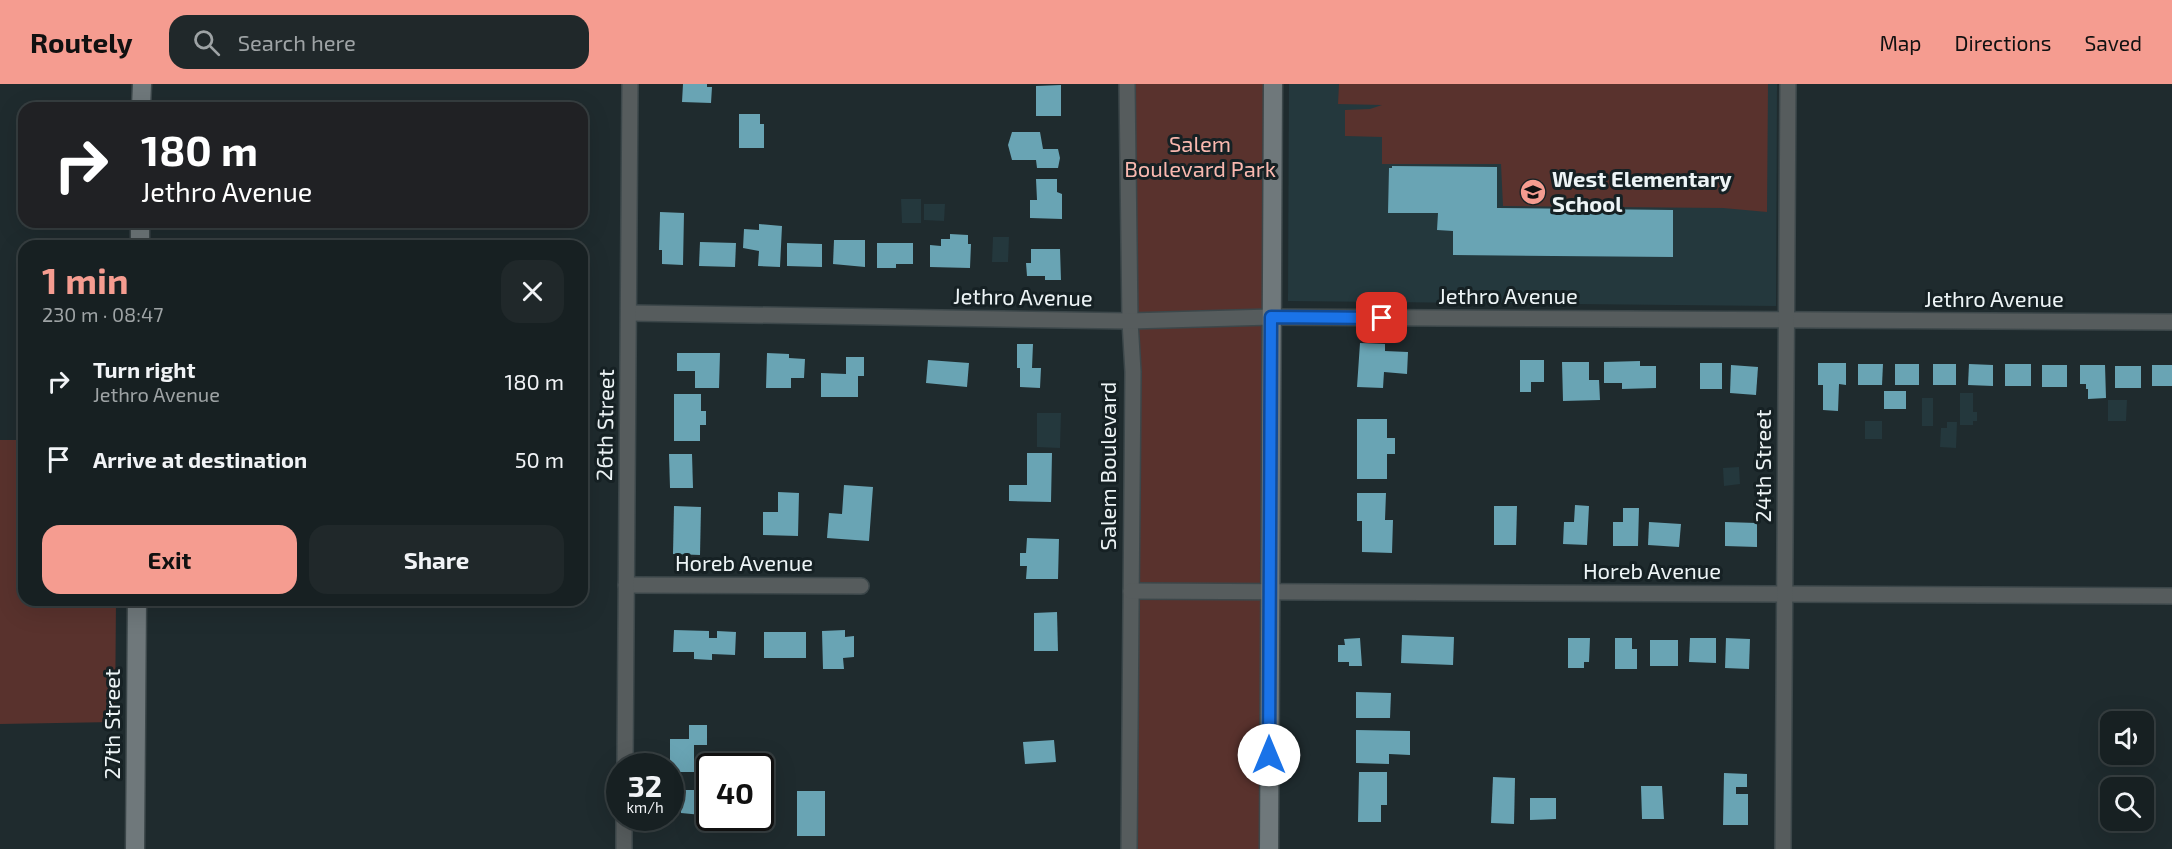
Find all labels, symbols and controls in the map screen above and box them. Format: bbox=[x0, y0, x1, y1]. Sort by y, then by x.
search box bbox=[169, 15, 589, 69]
text: Routely bbox=[30, 25, 133, 59]
icon: search bbox=[190, 26, 223, 59]
text: Search here bbox=[238, 29, 356, 55]
text: Map bbox=[1879, 30, 1922, 55]
text: Directions bbox=[1955, 30, 2051, 55]
text: Saved bbox=[2084, 30, 2142, 55]
text: 180 m bbox=[141, 124, 258, 174]
icon: right bbox=[42, 126, 120, 204]
park label: Salem Boulevard Park bbox=[1124, 130, 1276, 181]
place label: West Elementary School bbox=[1552, 165, 1732, 216]
text: Jethro Avenue bbox=[141, 175, 312, 207]
school or university icon: West Elementary School bbox=[1518, 177, 1548, 207]
text: 1 min bbox=[42, 258, 129, 301]
button: close bbox=[501, 260, 564, 323]
street label: Jethro Avenue bbox=[953, 282, 1093, 310]
street label: Jethro Avenue bbox=[1438, 282, 1578, 308]
street label: Jethro Avenue bbox=[1924, 285, 2064, 311]
pin bbox=[1356, 292, 1407, 343]
icon: arrive bbox=[1365, 301, 1398, 334]
text: 230 m · 08:47 bbox=[42, 302, 164, 326]
text: Turn right bbox=[93, 356, 195, 382]
icon: right bbox=[42, 365, 75, 398]
text: 180 m bbox=[504, 368, 564, 394]
street label: 26th Street bbox=[590, 369, 618, 481]
text: Jethro Avenue bbox=[93, 382, 220, 406]
street label: Salem Boulevard bbox=[1094, 382, 1120, 550]
street label: 24th Street bbox=[1749, 409, 1775, 523]
icon: arrive bbox=[42, 443, 75, 476]
text: Arrive at destination bbox=[93, 446, 307, 472]
text: 50 m bbox=[515, 446, 564, 472]
button: Exit bbox=[42, 525, 297, 594]
button: Share bbox=[309, 525, 564, 594]
street label: Horeb Avenue bbox=[675, 549, 813, 575]
street label: Horeb Avenue bbox=[1583, 557, 1721, 583]
street label: 27th Street bbox=[98, 669, 124, 779]
map controls bbox=[2100, 711, 2154, 831]
button: sound bbox=[2100, 711, 2154, 765]
position arrow bbox=[1237, 723, 1301, 787]
speed limit sign: 40 bbox=[696, 753, 774, 831]
text: 32 bbox=[628, 767, 662, 803]
button: search bbox=[2100, 777, 2154, 831]
text: km/h bbox=[626, 798, 664, 816]

